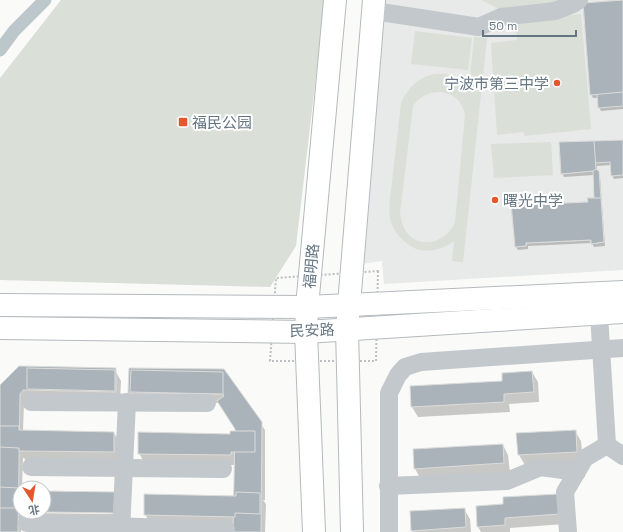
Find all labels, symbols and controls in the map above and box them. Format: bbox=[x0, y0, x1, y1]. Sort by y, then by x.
scale bar bbox=[483, 12, 576, 38]
text: 50 m bbox=[489, 18, 517, 34]
place label: 宁波市第三中学 bbox=[444, 74, 549, 93]
marker: 宁波市第三中学 bbox=[552, 78, 562, 88]
place label: 福民公园 bbox=[192, 113, 252, 132]
marker: 福民公园 bbox=[177, 116, 189, 128]
place label: 曙光中学 bbox=[503, 191, 563, 210]
marker: 曙光中学 bbox=[490, 195, 500, 205]
street label: 福明路 bbox=[300, 243, 322, 289]
street label: 民安路 bbox=[289, 320, 335, 340]
north arrow bbox=[12, 480, 52, 520]
text: 北 bbox=[27, 502, 41, 518]

